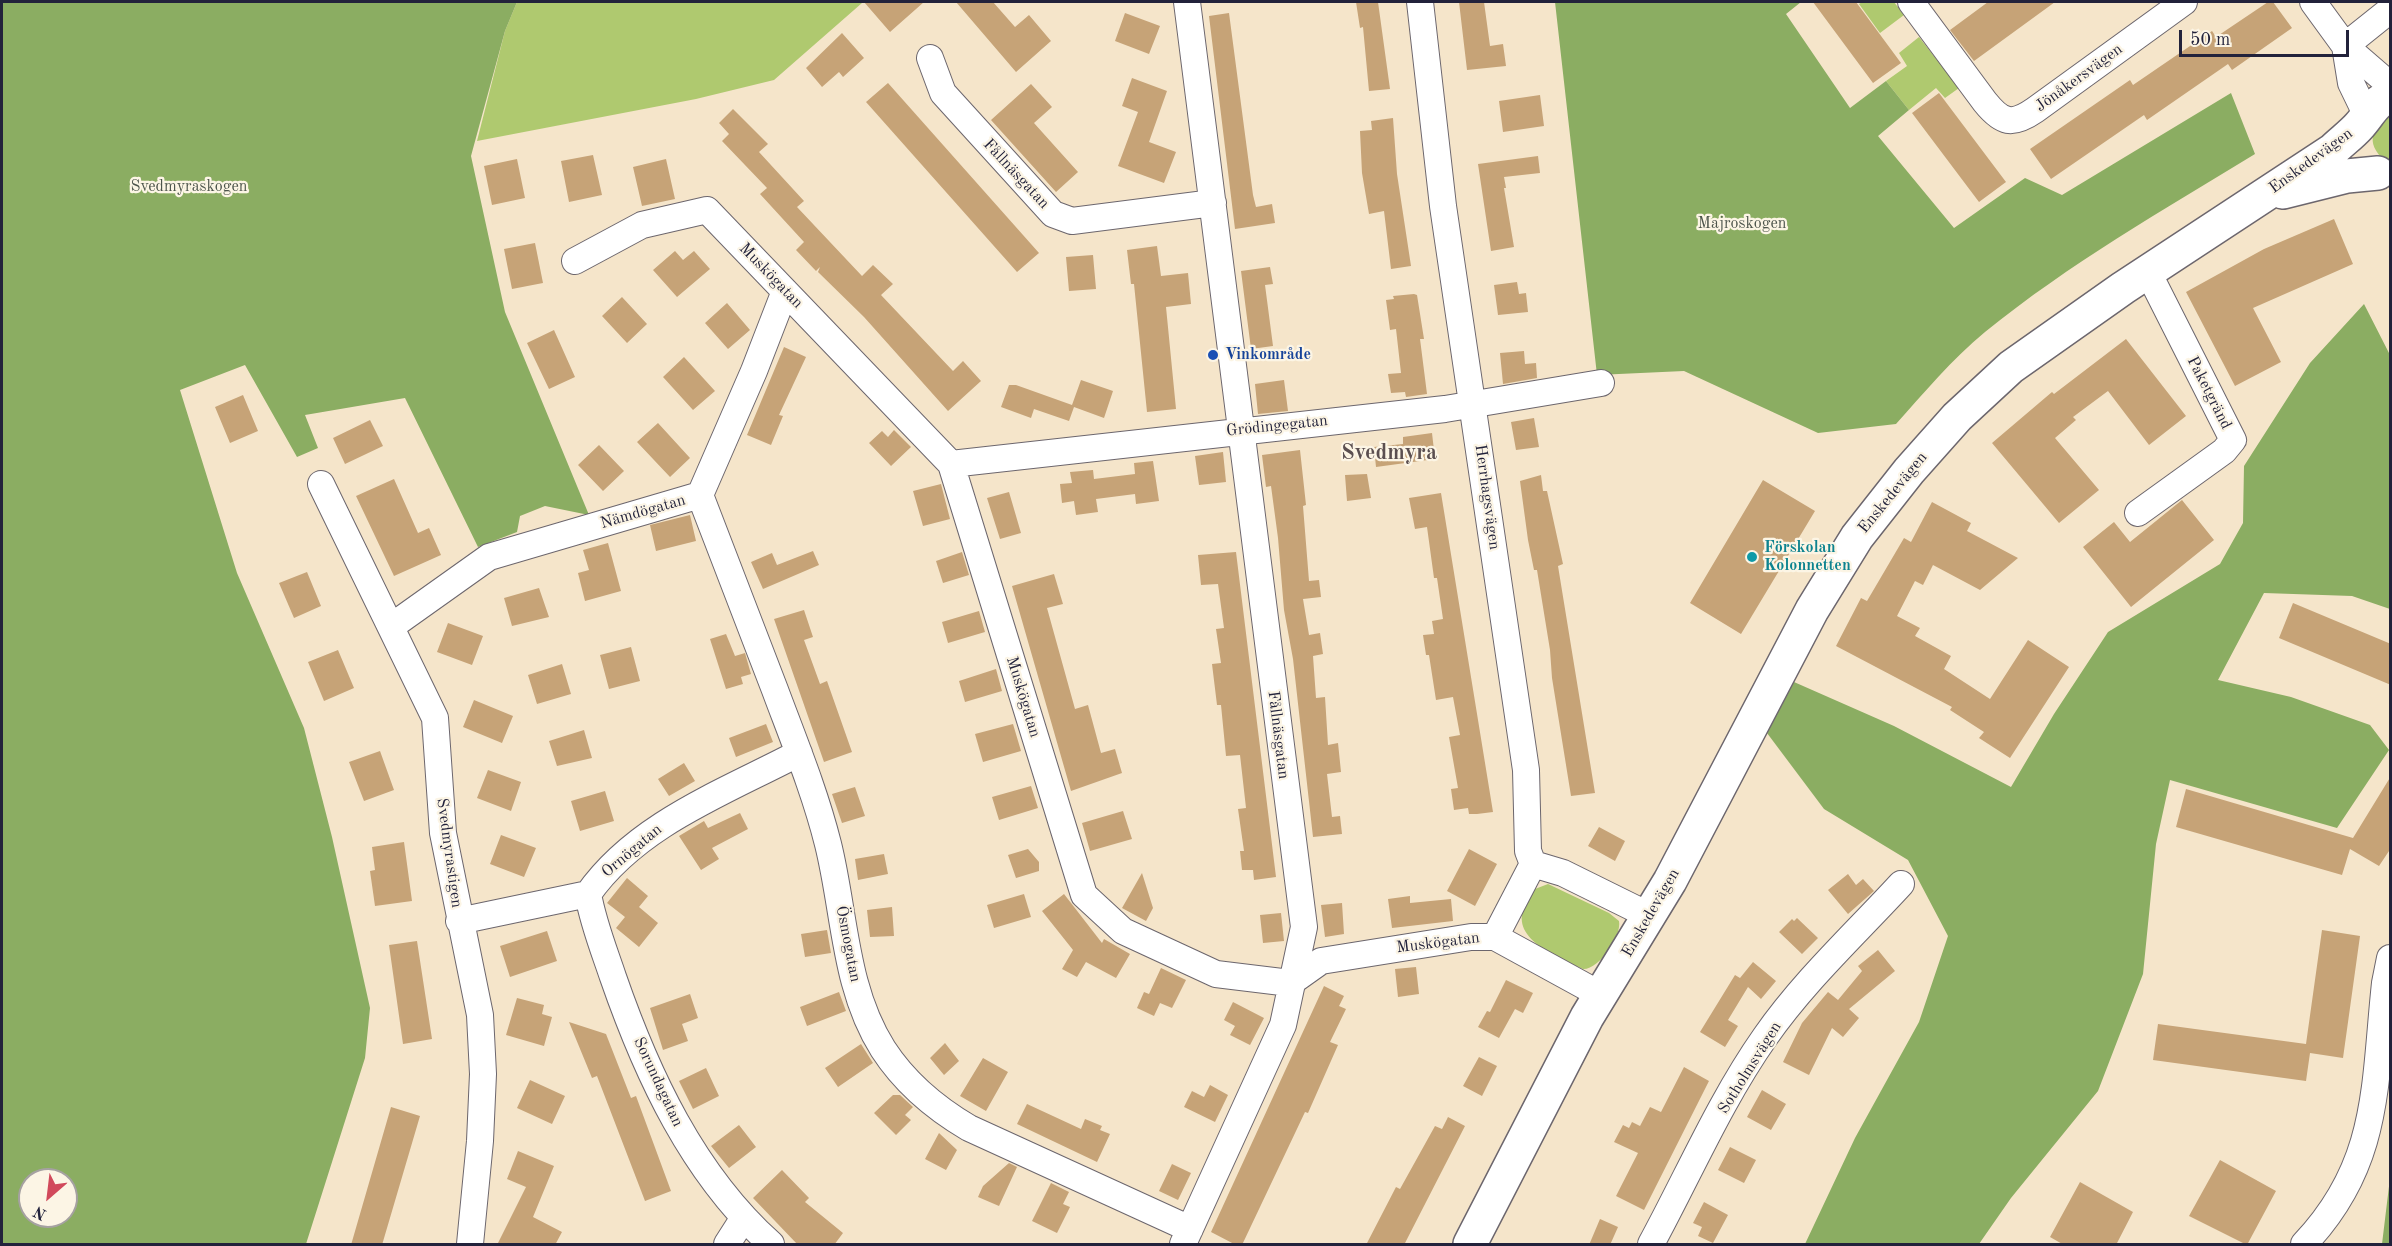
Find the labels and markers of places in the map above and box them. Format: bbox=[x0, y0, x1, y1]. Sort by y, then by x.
place label: Vinkområde bbox=[1225, 345, 1311, 365]
marker: Vinkområde bbox=[1206, 348, 1220, 362]
place label: Förskolan Kolonnetten bbox=[1764, 538, 1851, 576]
marker: Förskolan Kolonnetten bbox=[1745, 550, 1759, 564]

